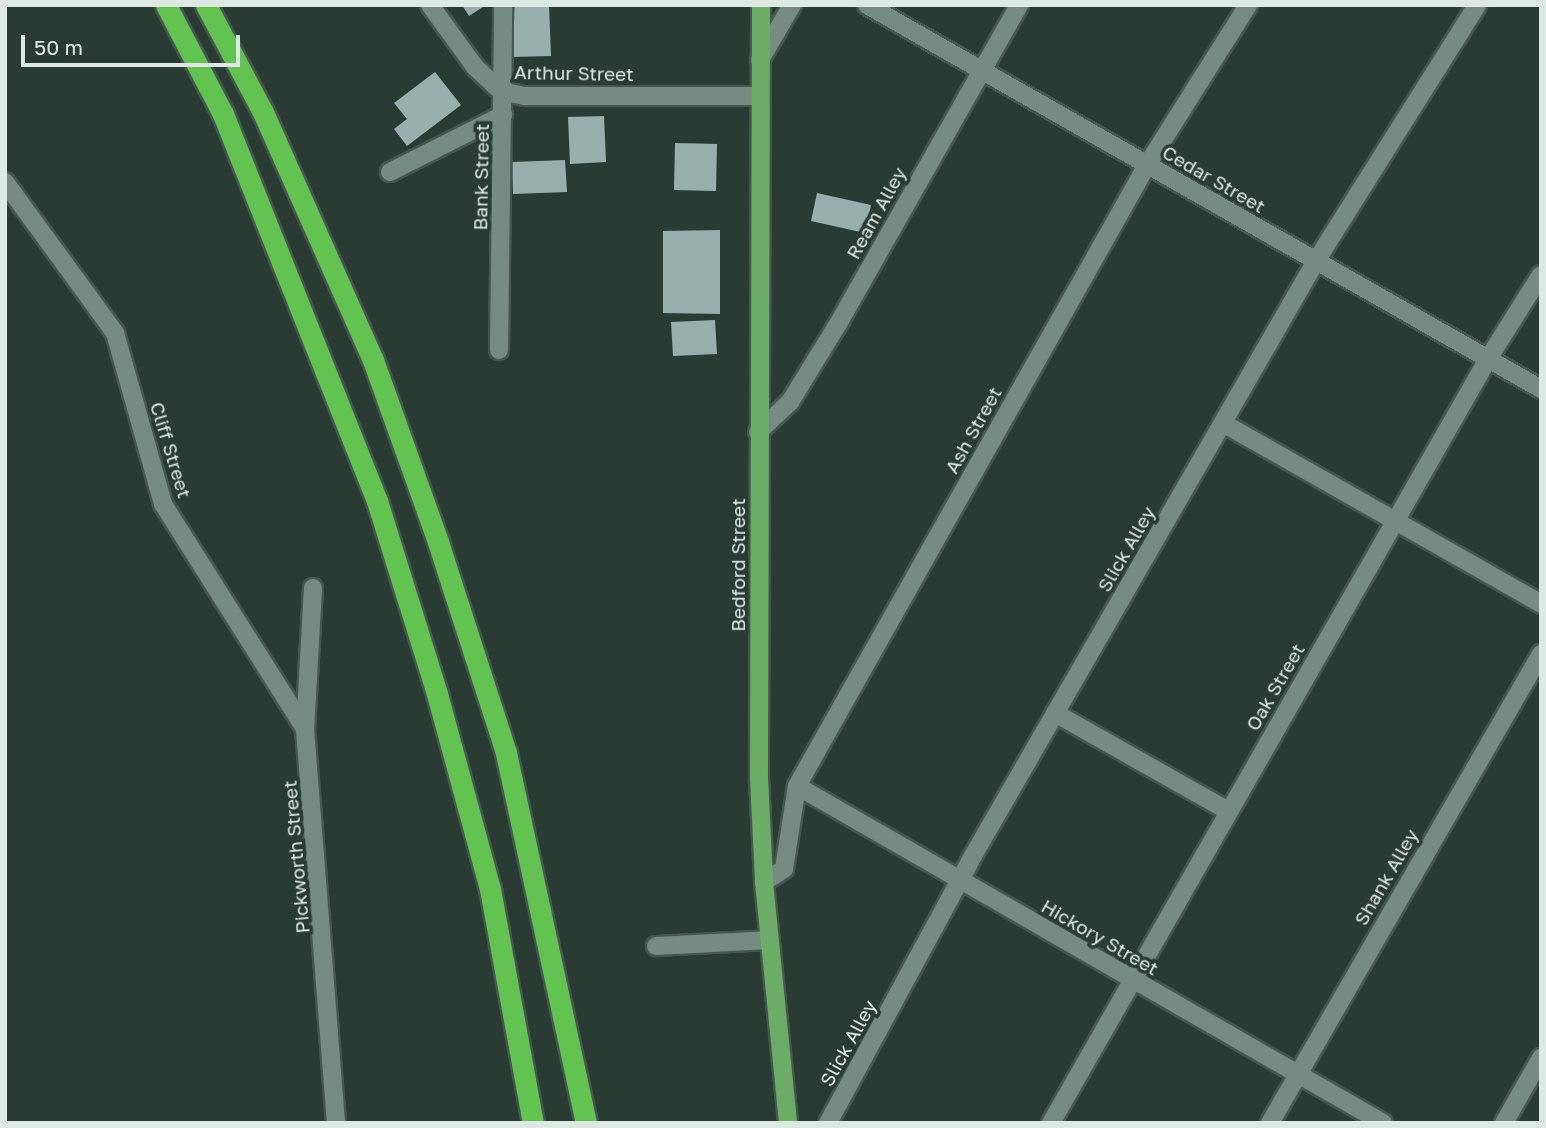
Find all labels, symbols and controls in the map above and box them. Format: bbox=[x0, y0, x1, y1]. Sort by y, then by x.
scale bar bbox=[24, 21, 243, 65]
text: 50 m bbox=[34, 34, 83, 60]
street label: Arthur Street bbox=[514, 61, 634, 85]
street label: Bank Street bbox=[469, 123, 493, 231]
street label: Cedar Street bbox=[1159, 140, 1269, 218]
street label: Ream Alley bbox=[841, 163, 911, 263]
street label: Ash Street bbox=[940, 383, 1006, 477]
street label: Cliff Street bbox=[146, 399, 196, 501]
street label: Bedford Street bbox=[727, 498, 749, 632]
street label: Slick Alley bbox=[1092, 502, 1160, 596]
street label: Oak Street bbox=[1241, 640, 1309, 734]
street label: Pickworth Street bbox=[278, 780, 314, 934]
street label: Shank Alley bbox=[1349, 825, 1423, 929]
street label: Hickory Street bbox=[1037, 894, 1163, 980]
street label: Slick Alley bbox=[815, 996, 881, 1090]

